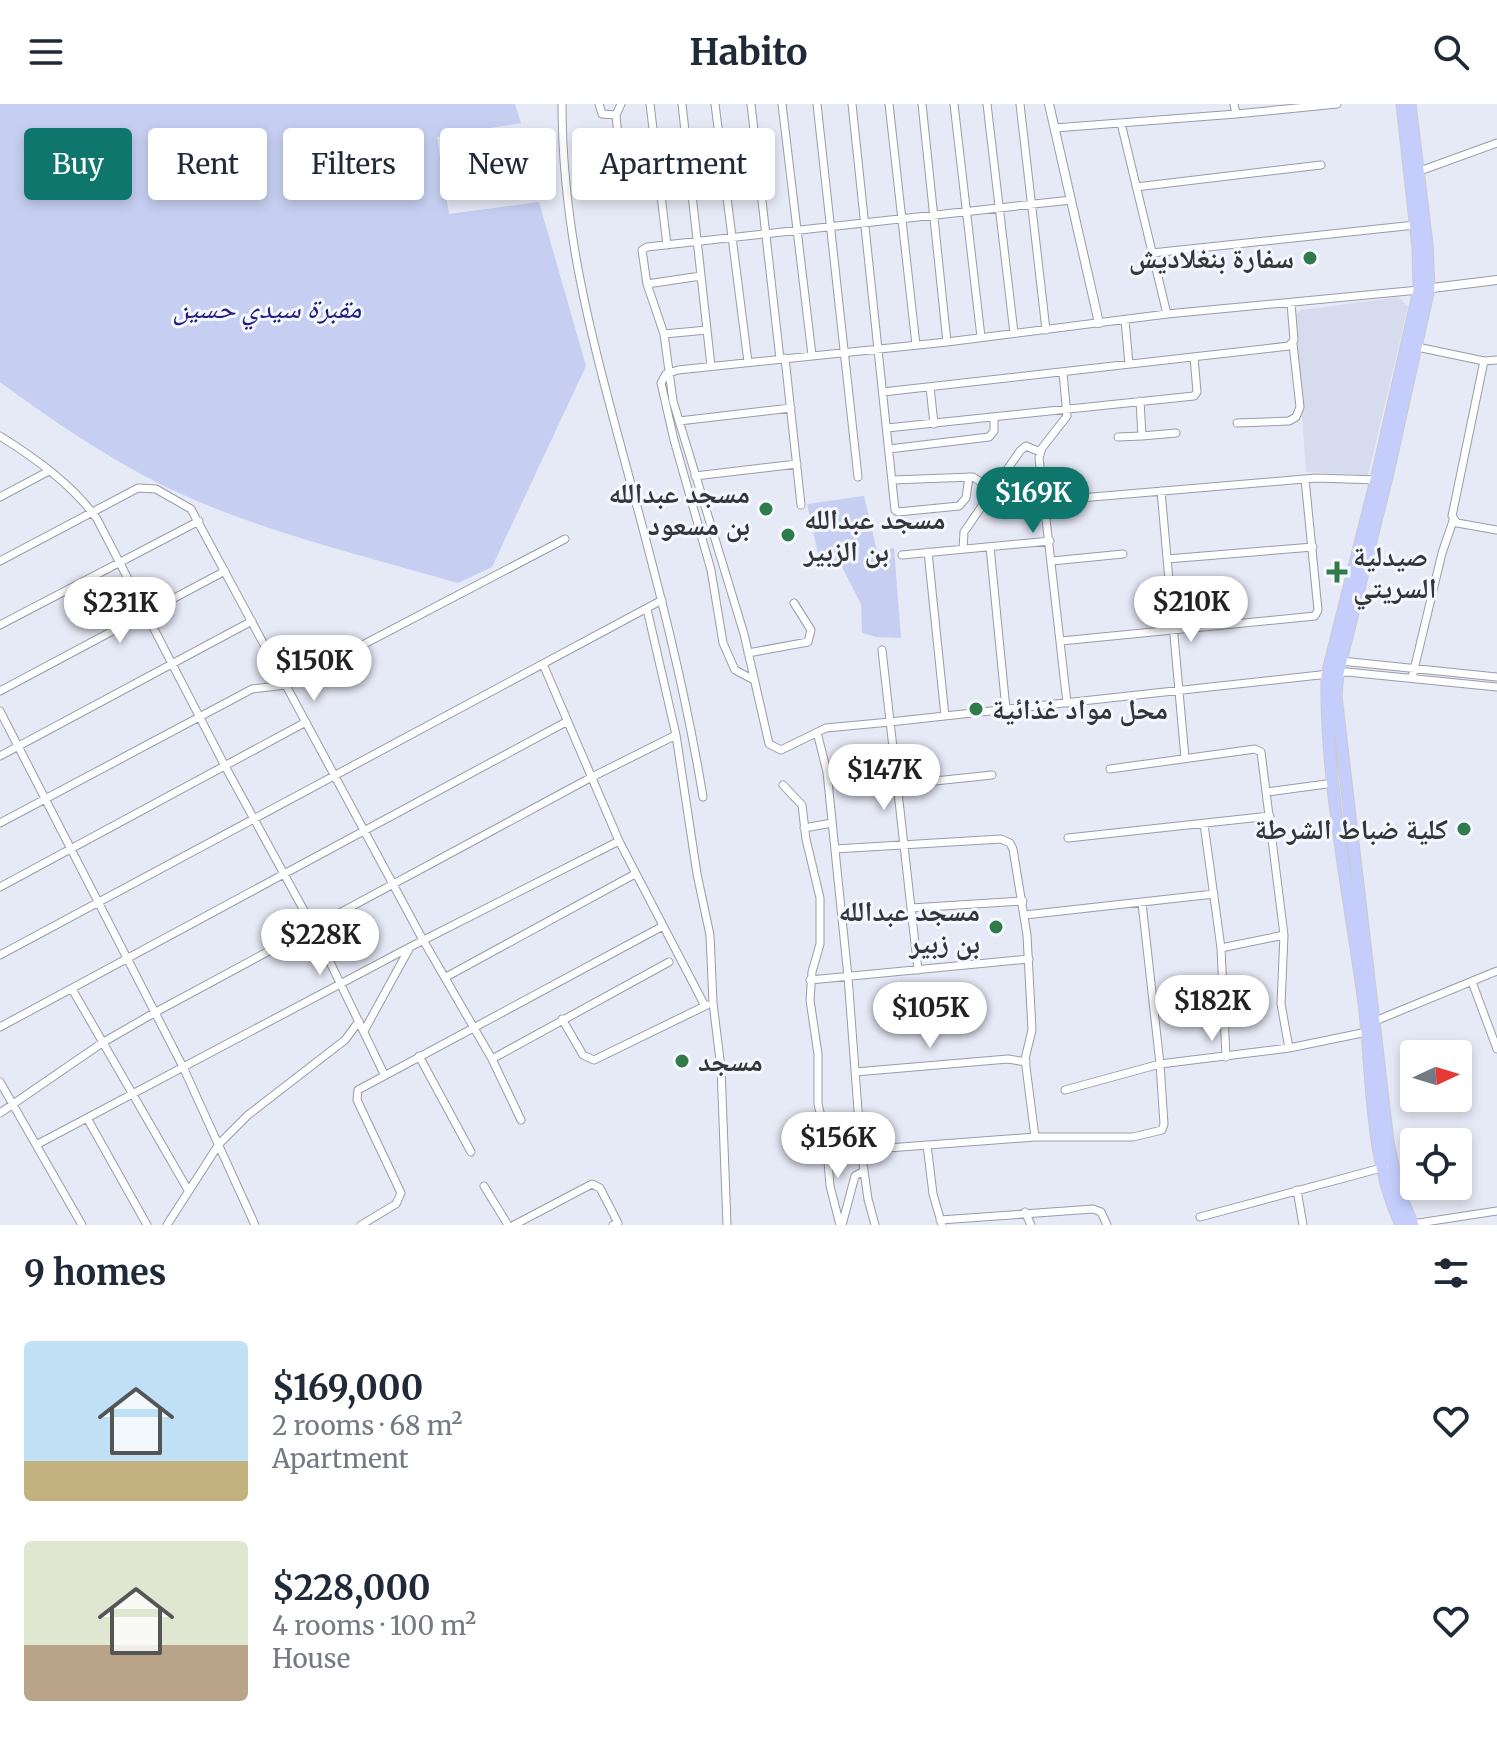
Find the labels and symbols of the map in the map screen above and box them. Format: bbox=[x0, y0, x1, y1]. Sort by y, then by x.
place label: سفارة بنغلاديش bbox=[1129, 240, 1294, 276]
marker: سفارة بنغلاديش bbox=[1301, 249, 1319, 267]
park label: مقبرة سيدي حسين bbox=[173, 290, 362, 331]
pin: $169K bbox=[977, 467, 1089, 535]
place label: مسجد عبدالله بن مسعود bbox=[608, 475, 750, 543]
marker: مسجد عبدالله بن مسعود bbox=[757, 500, 775, 518]
place label: مسجد عبدالله بن الزبير bbox=[803, 501, 946, 569]
marker: مسجد عبدالله بن الزبير bbox=[779, 526, 797, 544]
place label: صيدلية السريتي bbox=[1353, 538, 1437, 611]
marker: صيدلية السريتي bbox=[1328, 563, 1346, 581]
pin: $210K bbox=[1135, 576, 1247, 644]
pin: $231K bbox=[64, 577, 176, 645]
pin: $150K bbox=[258, 635, 370, 703]
place label: محل مواد غذائية bbox=[992, 691, 1168, 727]
marker: محل مواد غذائية bbox=[967, 700, 985, 718]
pin: $147K bbox=[828, 744, 940, 812]
place label: كلية ضباط الشرطة bbox=[1255, 811, 1448, 847]
marker: كلية ضباط الشرطة bbox=[1455, 820, 1473, 838]
place label: مسجد عبدالله بن زبير bbox=[838, 893, 980, 961]
pin: $228K bbox=[264, 909, 376, 977]
marker: مسجد عبدالله بن زبير bbox=[987, 918, 1005, 936]
pin: $182K bbox=[1156, 975, 1268, 1043]
pin: $105K bbox=[874, 982, 986, 1050]
north arrow bbox=[1400, 1040, 1472, 1112]
place label: مسجد bbox=[698, 1043, 763, 1079]
marker: مسجد bbox=[673, 1052, 691, 1070]
pin: $156K bbox=[782, 1112, 894, 1180]

